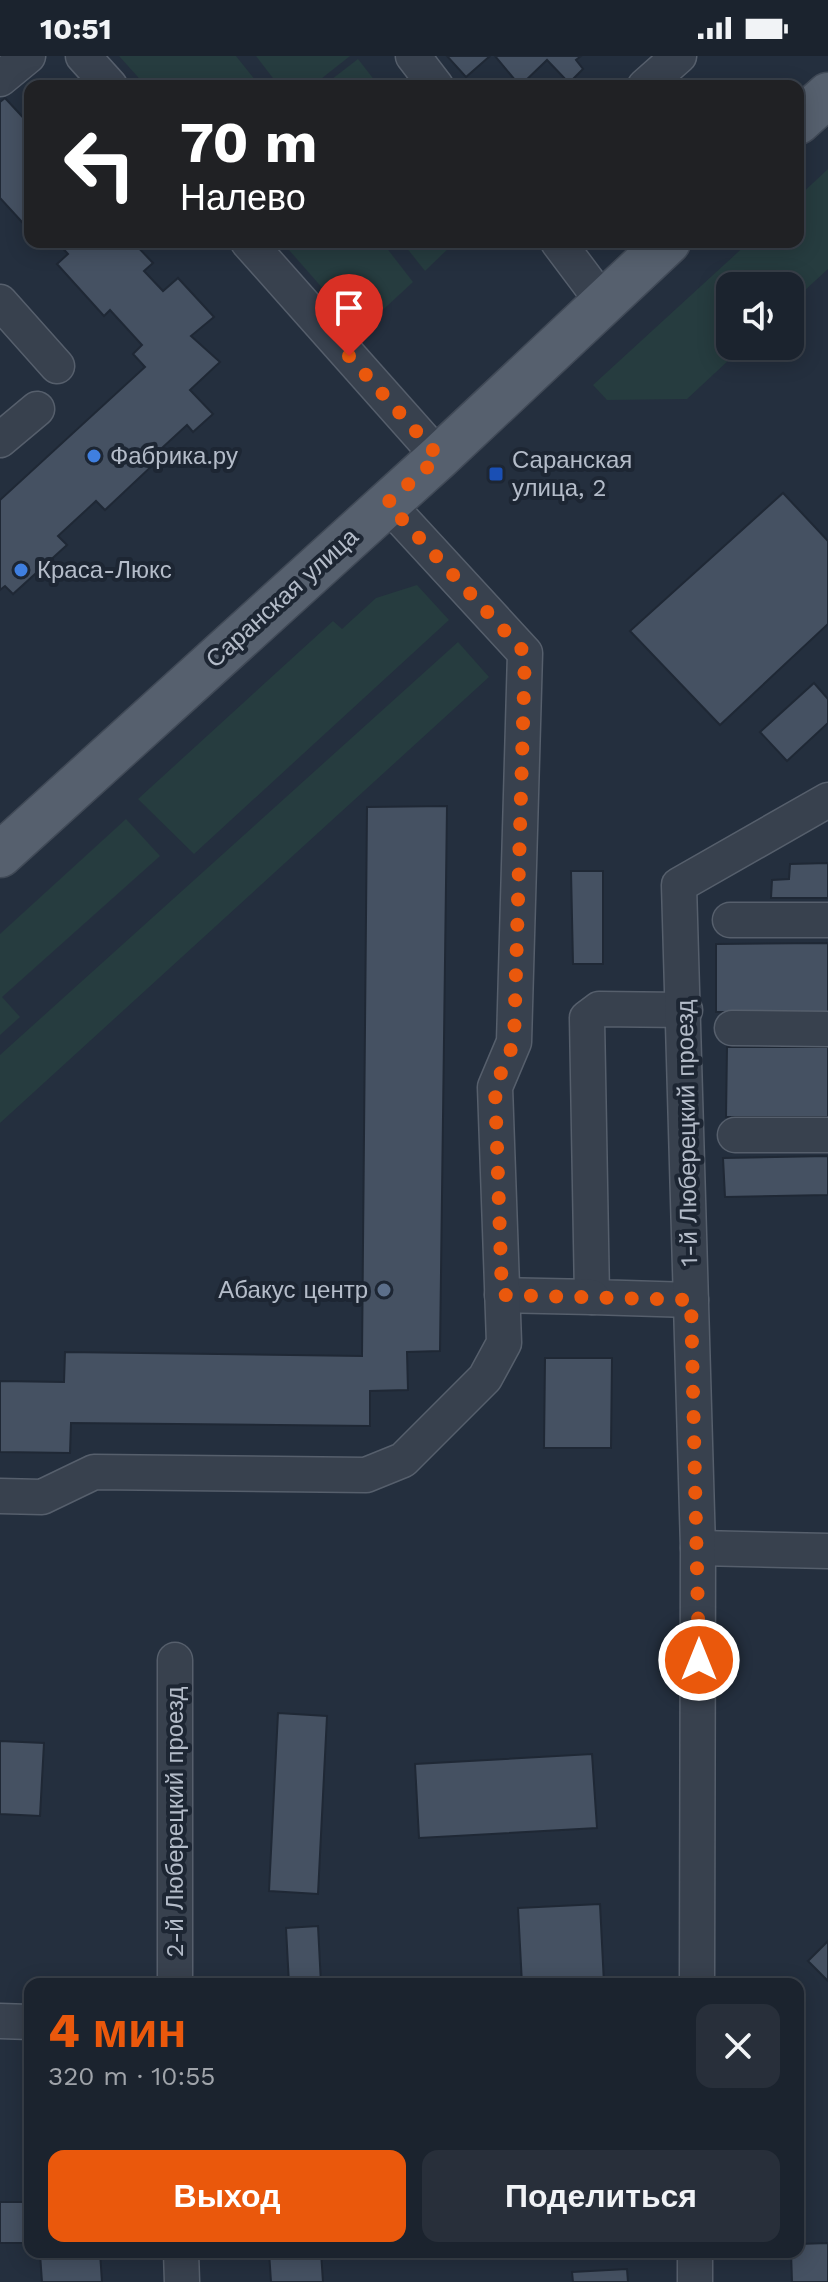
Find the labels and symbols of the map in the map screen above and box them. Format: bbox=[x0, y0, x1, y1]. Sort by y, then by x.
pin bbox=[315, 274, 383, 356]
place label: Фабрика.ру bbox=[110, 442, 238, 470]
place label: Саранская улица, 2 bbox=[512, 446, 632, 502]
marker: Фабрика.ру bbox=[85, 447, 103, 465]
marker: Саранская улица, 2 bbox=[487, 465, 505, 483]
street label: Саранская улица bbox=[200, 522, 364, 673]
place label: Краса-Люкс bbox=[37, 556, 172, 584]
marker: Краса-Люкс bbox=[12, 561, 30, 579]
street label: 1-й Люберецкий проезд bbox=[671, 999, 703, 1267]
place label: Абакус центр bbox=[218, 1276, 368, 1304]
marker: Абакус центр bbox=[375, 1281, 393, 1299]
position arrow bbox=[657, 1618, 741, 1702]
street label: 2-й Люберецкий проезд bbox=[161, 1687, 189, 1957]

